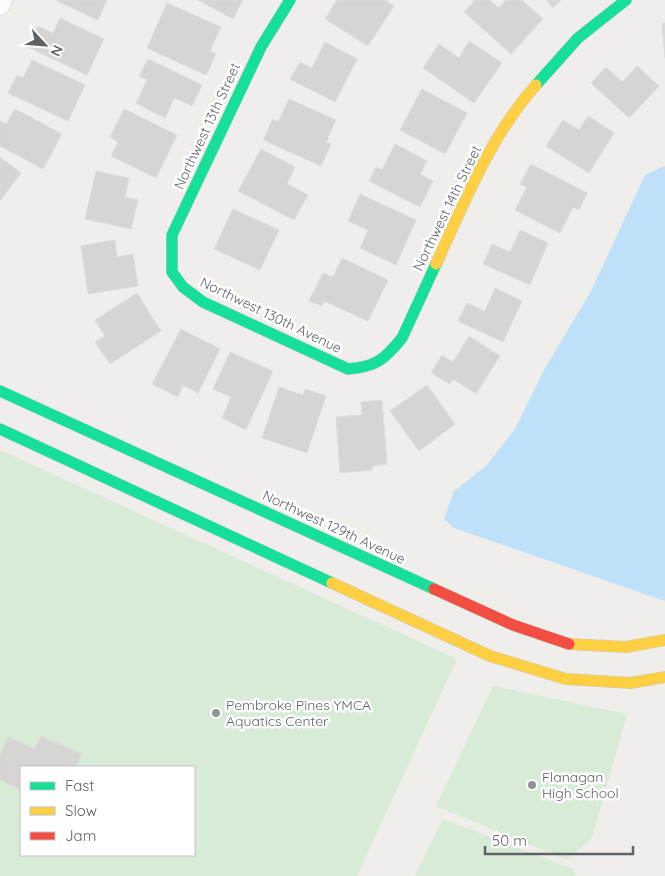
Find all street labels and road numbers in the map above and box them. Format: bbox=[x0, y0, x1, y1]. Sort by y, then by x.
street label: Northwest 13th Street bbox=[170, 60, 244, 192]
street label: Northwest 14th Street bbox=[409, 142, 485, 274]
street label: Northwest 130th Avenue bbox=[197, 273, 345, 357]
street label: Northwest 129th Avenue bbox=[260, 486, 408, 568]

